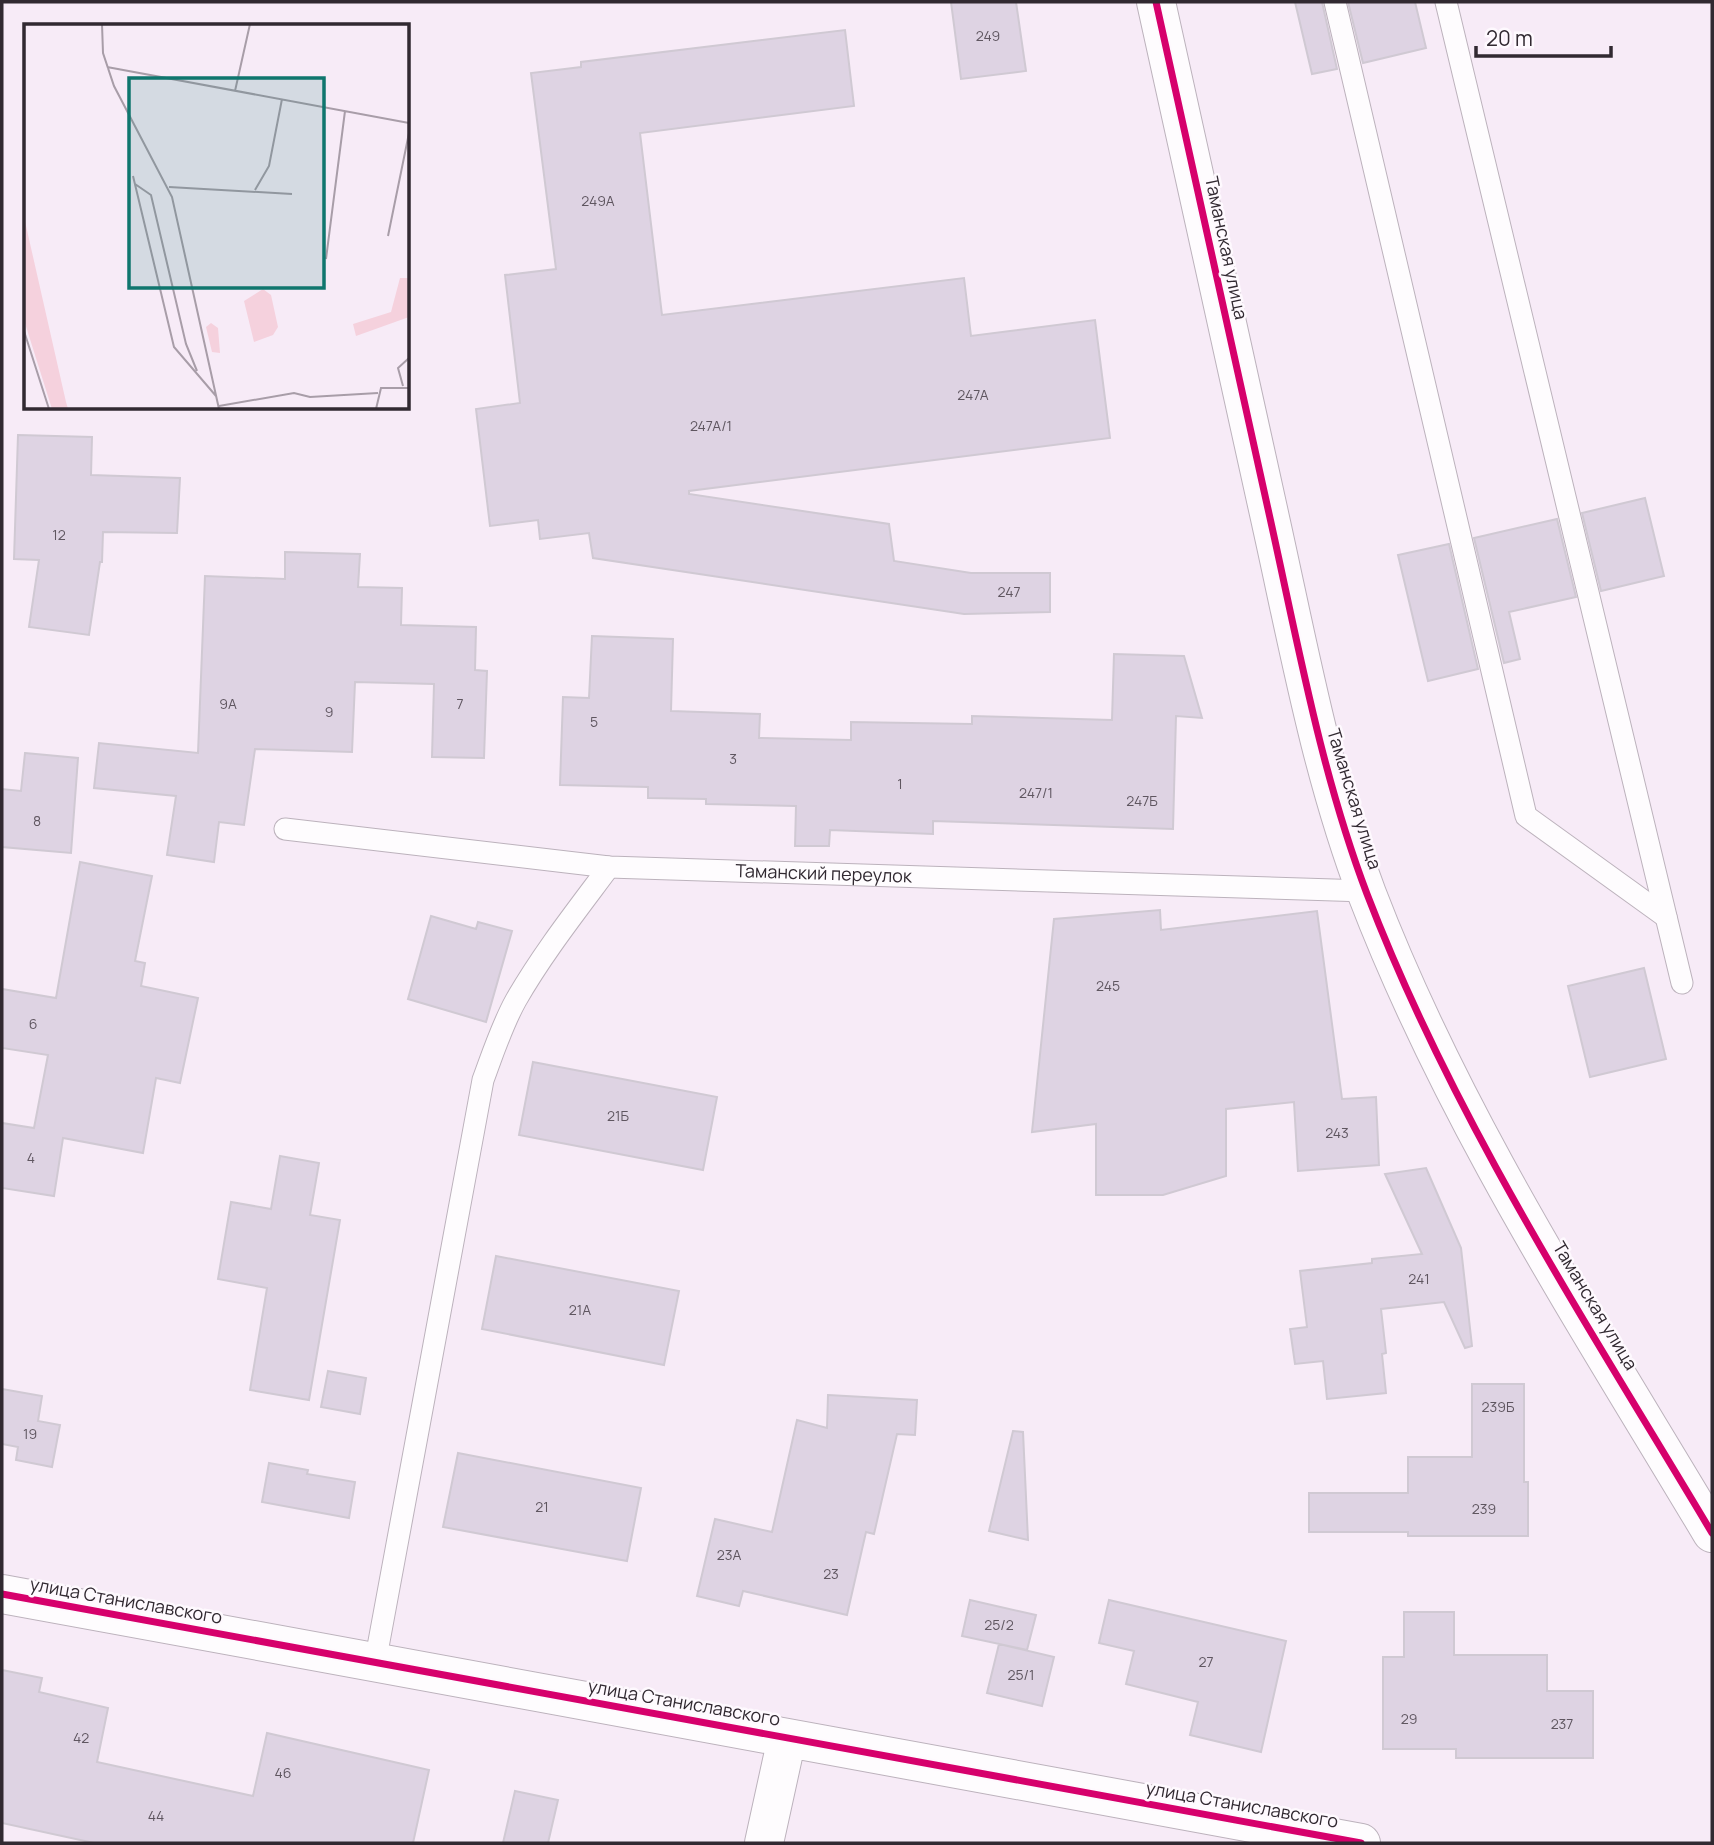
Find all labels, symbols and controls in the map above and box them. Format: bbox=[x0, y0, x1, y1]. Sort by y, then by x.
scale bar bbox=[1476, 14, 1611, 58]
inset map bbox=[24, 24, 410, 410]
text: 20 m bbox=[1486, 24, 1533, 52]
house number: 249 bbox=[976, 26, 1000, 45]
street label: Таманская улица bbox=[1200, 174, 1254, 322]
house number: 249А bbox=[581, 191, 615, 210]
house number: 247А bbox=[957, 385, 989, 404]
house number: 247А/1 bbox=[690, 416, 732, 435]
house number: 12 bbox=[52, 525, 66, 544]
house number: 247 bbox=[998, 582, 1020, 601]
house number: 9А bbox=[219, 694, 237, 713]
house number: 7 bbox=[456, 694, 464, 713]
house number: 9 bbox=[325, 702, 333, 721]
house number: 5 bbox=[590, 712, 598, 731]
street label: Таманская улица bbox=[1322, 725, 1388, 872]
house number: 3 bbox=[729, 749, 737, 768]
house number: 1 bbox=[897, 774, 903, 793]
house number: 247/1 bbox=[1019, 783, 1053, 802]
house number: 247Б bbox=[1126, 791, 1158, 810]
house number: 8 bbox=[33, 811, 41, 830]
street label: Таманский переулок bbox=[735, 858, 913, 888]
house number: 245 bbox=[1096, 976, 1120, 995]
house number: 6 bbox=[29, 1014, 37, 1033]
house number: 21Б bbox=[607, 1106, 629, 1125]
house number: 243 bbox=[1325, 1123, 1349, 1142]
house number: 4 bbox=[27, 1148, 35, 1167]
street label: Таманская улица bbox=[1548, 1237, 1644, 1374]
house number: 241 bbox=[1408, 1269, 1430, 1288]
house number: 21А bbox=[569, 1300, 591, 1319]
house number: 239Б bbox=[1482, 1397, 1515, 1416]
house number: 19 bbox=[23, 1424, 37, 1443]
house number: 21 bbox=[535, 1497, 549, 1516]
house number: 239 bbox=[1472, 1499, 1496, 1518]
house number: 23А bbox=[717, 1545, 741, 1564]
house number: 23 bbox=[823, 1564, 839, 1583]
street label: улица Станиславского bbox=[28, 1571, 224, 1629]
house number: 25/2 bbox=[984, 1615, 1014, 1634]
house number: 27 bbox=[1198, 1652, 1214, 1671]
house number: 25/1 bbox=[1008, 1665, 1034, 1684]
street label: улица Станиславского bbox=[586, 1673, 782, 1731]
house number: 29 bbox=[1401, 1709, 1417, 1728]
house number: 237 bbox=[1551, 1714, 1573, 1733]
house number: 42 bbox=[73, 1728, 89, 1747]
house number: 46 bbox=[275, 1763, 291, 1782]
street label: улица Станиславского bbox=[1144, 1775, 1340, 1833]
house number: 44 bbox=[148, 1806, 164, 1825]

